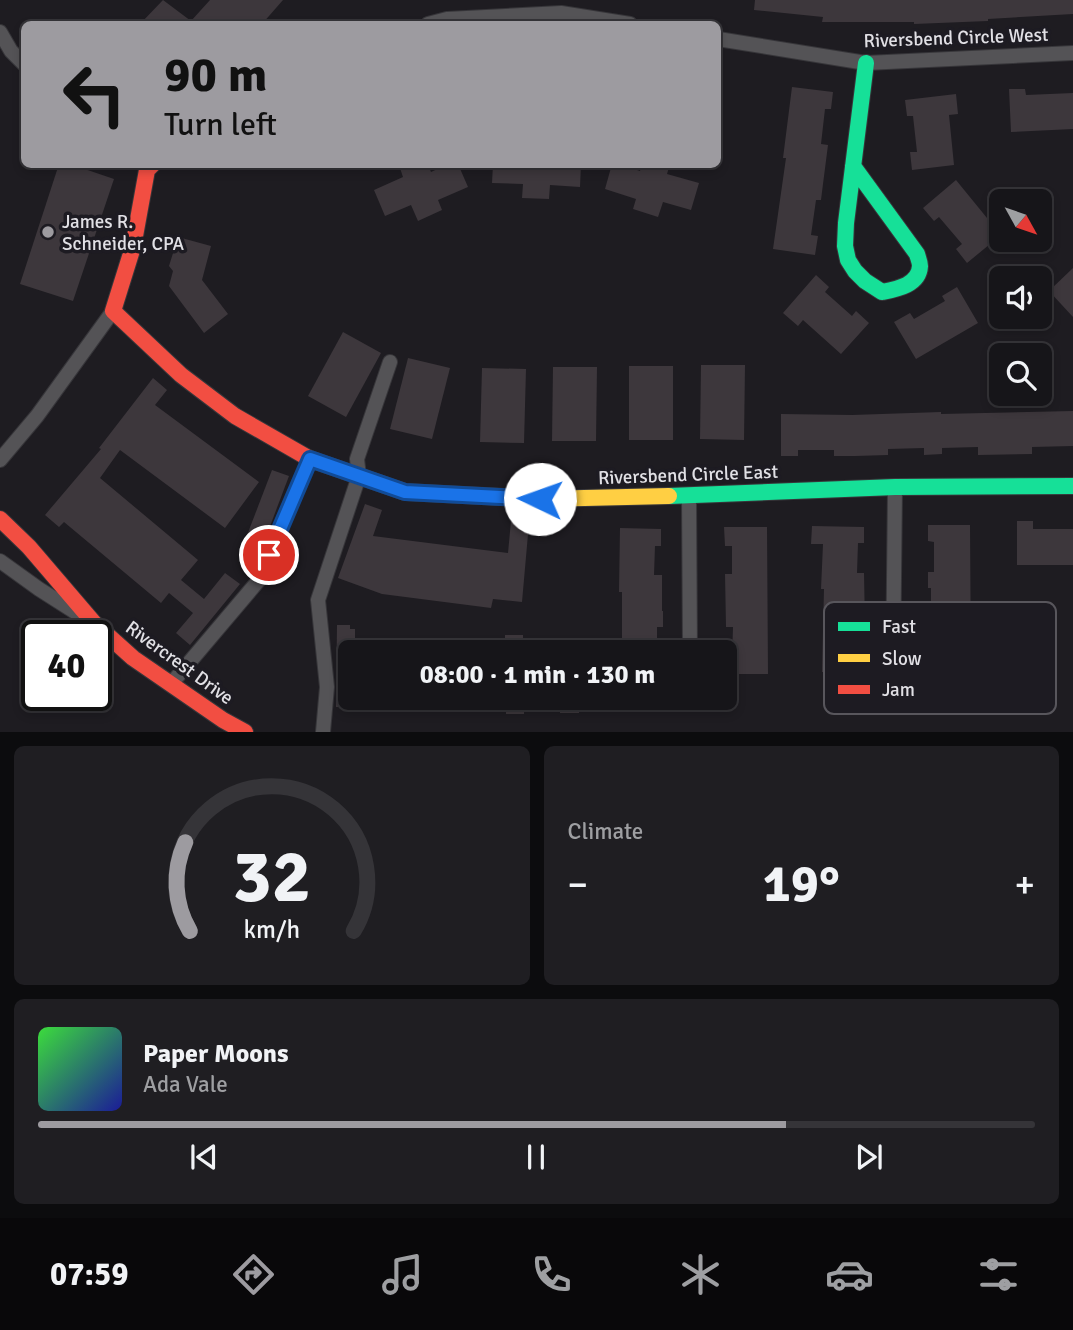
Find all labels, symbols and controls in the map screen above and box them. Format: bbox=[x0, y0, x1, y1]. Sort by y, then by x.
street label: Riversbend Circle West bbox=[863, 23, 1049, 53]
text: 90 m bbox=[164, 45, 267, 105]
icon: left bbox=[49, 49, 140, 140]
text: Turn left bbox=[164, 105, 277, 144]
north arrow bbox=[989, 189, 1052, 252]
map controls bbox=[989, 189, 1052, 406]
place label: James R. Schneider, CPA bbox=[62, 210, 185, 256]
marker: James R. Schneider, CPA bbox=[40, 224, 56, 240]
button: sound bbox=[989, 266, 1052, 329]
button: search bbox=[989, 343, 1052, 406]
street label: Riversbend Circle East bbox=[598, 460, 779, 490]
position arrow bbox=[503, 462, 577, 536]
pin bbox=[239, 525, 299, 585]
icon: arrive bbox=[250, 536, 288, 574]
legend bbox=[824, 602, 1056, 714]
text: Fast bbox=[882, 615, 916, 639]
street label: Rivercrest Drive bbox=[121, 616, 238, 710]
speed limit sign: 40 bbox=[21, 620, 112, 711]
text: Slow bbox=[882, 647, 922, 671]
text: 08:00 · 1 min · 130 m bbox=[420, 659, 655, 691]
text: Jam bbox=[882, 678, 915, 702]
text: Climate bbox=[568, 817, 643, 846]
text: 32 bbox=[232, 834, 311, 923]
text: 19° bbox=[763, 852, 840, 916]
text: − bbox=[568, 861, 588, 908]
text: + bbox=[1014, 861, 1035, 908]
text: km/h bbox=[243, 914, 300, 945]
text: Paper Moons bbox=[143, 1038, 289, 1070]
text: Ada Vale bbox=[143, 1070, 228, 1099]
icon: previous bbox=[185, 1138, 223, 1176]
icon: pause bbox=[517, 1138, 555, 1176]
icon: next bbox=[850, 1138, 888, 1176]
icon: directions bbox=[229, 1250, 278, 1299]
icon: music bbox=[378, 1250, 427, 1299]
icon: phone bbox=[527, 1250, 576, 1299]
icon: climate bbox=[676, 1250, 725, 1299]
icon: car bbox=[825, 1250, 874, 1299]
icon: filters bbox=[974, 1250, 1023, 1299]
text: 07:59 bbox=[50, 1255, 129, 1294]

